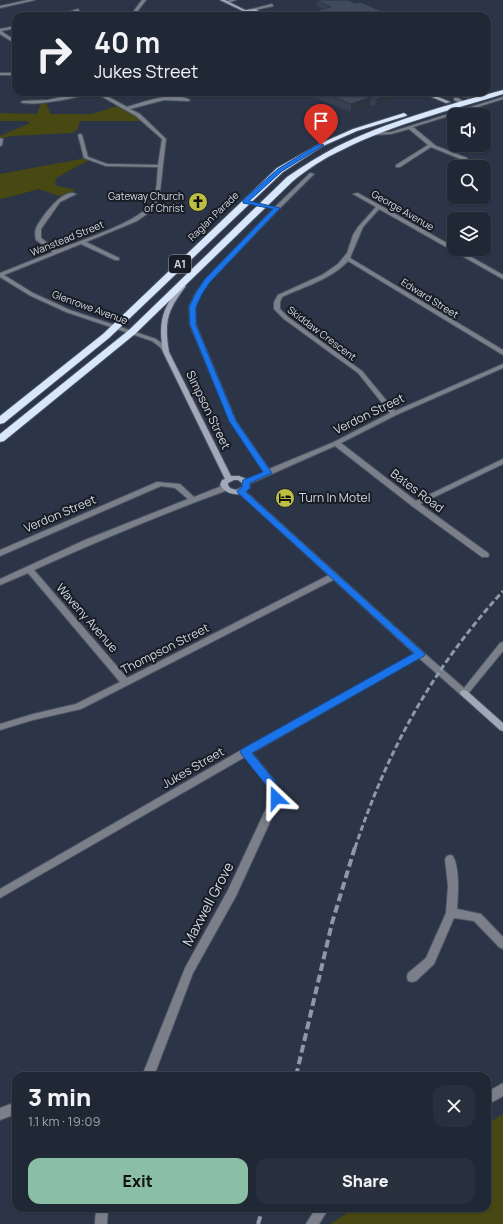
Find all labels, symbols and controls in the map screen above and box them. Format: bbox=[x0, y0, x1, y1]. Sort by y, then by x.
text: 40 m bbox=[94, 23, 160, 61]
icon: right bbox=[28, 28, 80, 80]
text: Jukes Street bbox=[94, 59, 198, 83]
pin bbox=[304, 104, 338, 145]
map controls bbox=[447, 108, 491, 256]
button: sound bbox=[447, 108, 491, 152]
icon: arrive bbox=[310, 110, 332, 132]
button: search bbox=[447, 160, 491, 204]
street label: George Avenue bbox=[369, 186, 437, 234]
street label: Raglan Parade bbox=[185, 188, 242, 244]
place label: Gateway Church of Christ bbox=[108, 189, 184, 215]
church icon: Gateway Church of Christ bbox=[187, 191, 209, 213]
button: layers bbox=[447, 212, 491, 256]
street label: Wanstead Street bbox=[28, 217, 106, 259]
road number: A1 bbox=[169, 255, 191, 273]
street label: Edward Street bbox=[399, 275, 461, 321]
street label: Glenrowe Avenue bbox=[50, 287, 130, 327]
street label: Skiddaw Crescent bbox=[285, 302, 359, 364]
street label: Simpson Street bbox=[182, 368, 235, 452]
street label: Verdon Street bbox=[331, 389, 407, 438]
street label: Bates Road bbox=[387, 465, 447, 516]
hotel icon: Turn In Motel bbox=[274, 487, 296, 509]
place label: Turn In Motel bbox=[299, 489, 370, 506]
street label: Verdon Street bbox=[21, 491, 99, 536]
street label: Waveny Avenue bbox=[53, 579, 122, 656]
street label: Thompson Street bbox=[118, 619, 212, 678]
street label: Jukes Street bbox=[158, 743, 227, 792]
position arrow bbox=[255, 777, 297, 819]
street label: Maxwell Grove bbox=[177, 858, 238, 949]
text: 3 min bbox=[28, 1080, 91, 1113]
button: close bbox=[433, 1085, 475, 1127]
text: 1.1 km · 19:09 bbox=[28, 1112, 101, 1130]
button: Exit bbox=[28, 1158, 248, 1204]
button: Share bbox=[256, 1158, 475, 1204]

